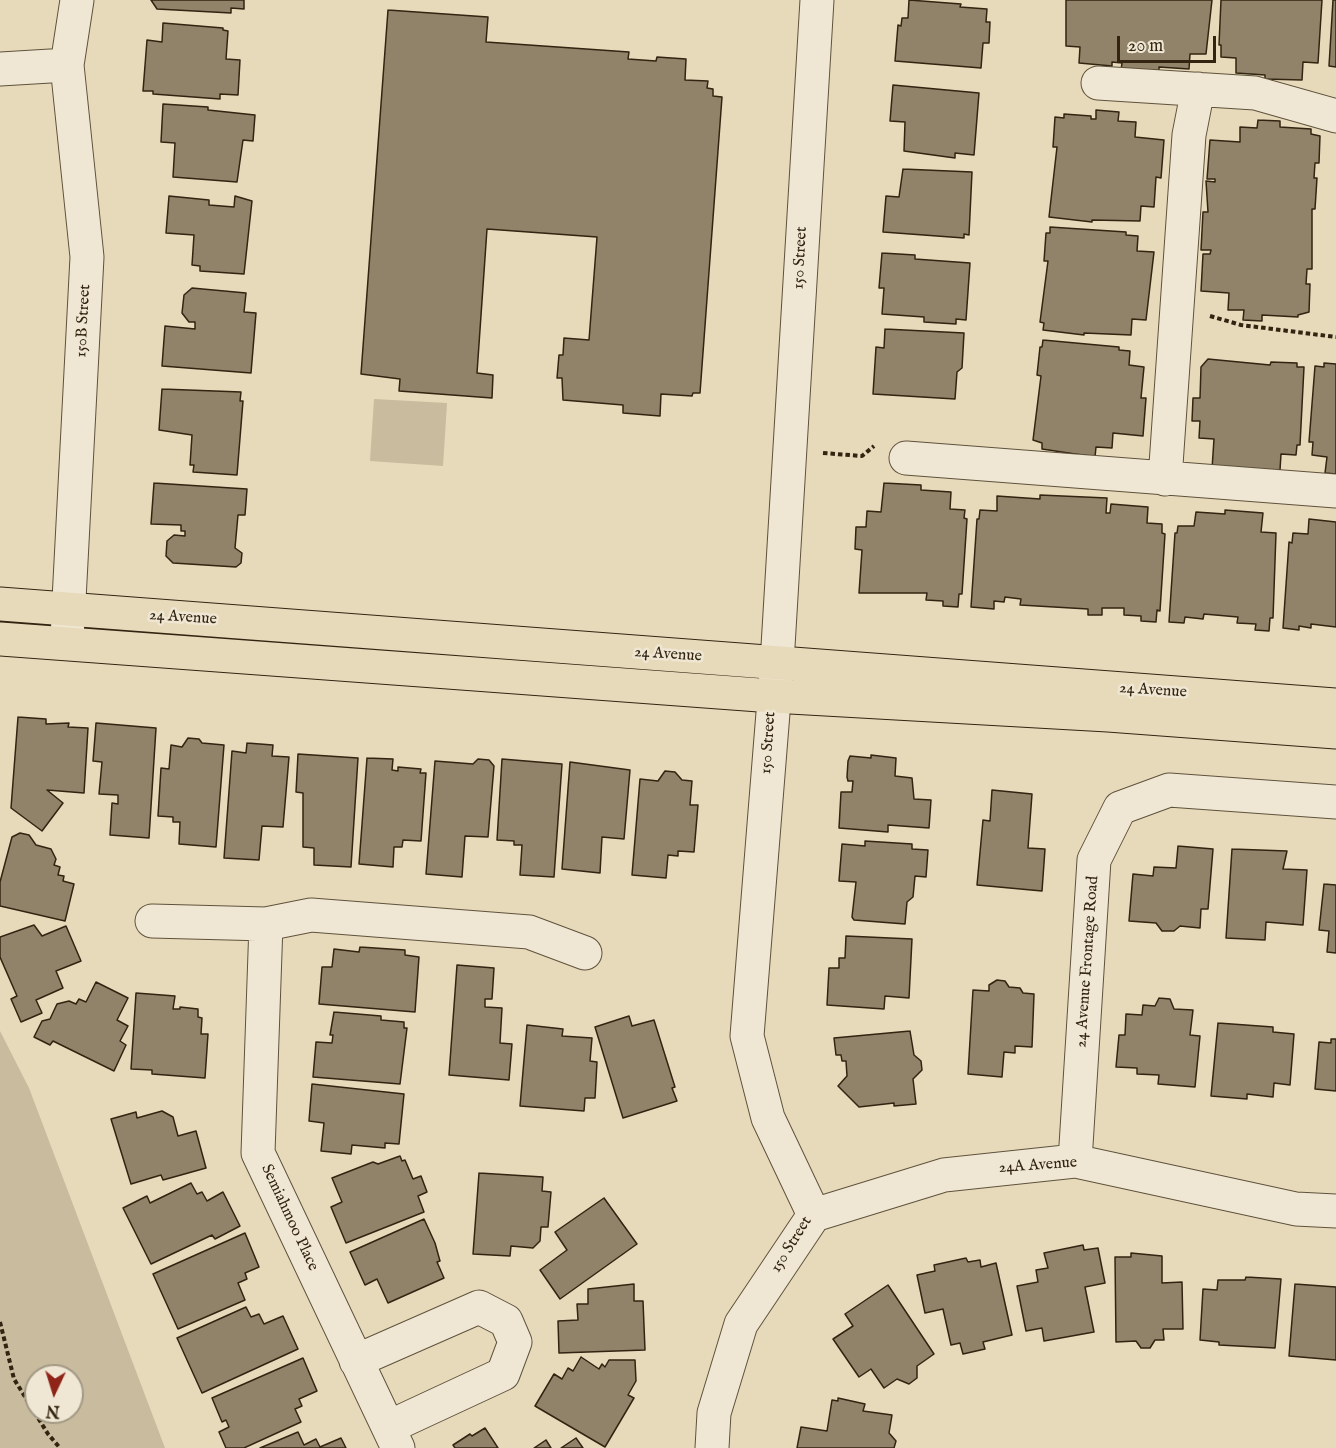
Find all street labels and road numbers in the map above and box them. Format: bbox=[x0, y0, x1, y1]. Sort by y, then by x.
street label: 150 Street bbox=[790, 226, 812, 290]
street label: 150B Street bbox=[72, 284, 96, 358]
street label: 24 Avenue bbox=[149, 606, 217, 630]
street label: 24 Avenue bbox=[634, 643, 702, 667]
street label: 24 Avenue bbox=[1119, 679, 1187, 703]
street label: 150 Street bbox=[757, 711, 781, 775]
street label: 24 Avenue Frontage Road bbox=[1072, 875, 1104, 1049]
street label: 24A Avenue bbox=[998, 1154, 1078, 1178]
street label: Semiahmoo Place bbox=[256, 1162, 322, 1274]
street label: 150 Street bbox=[767, 1213, 817, 1277]

